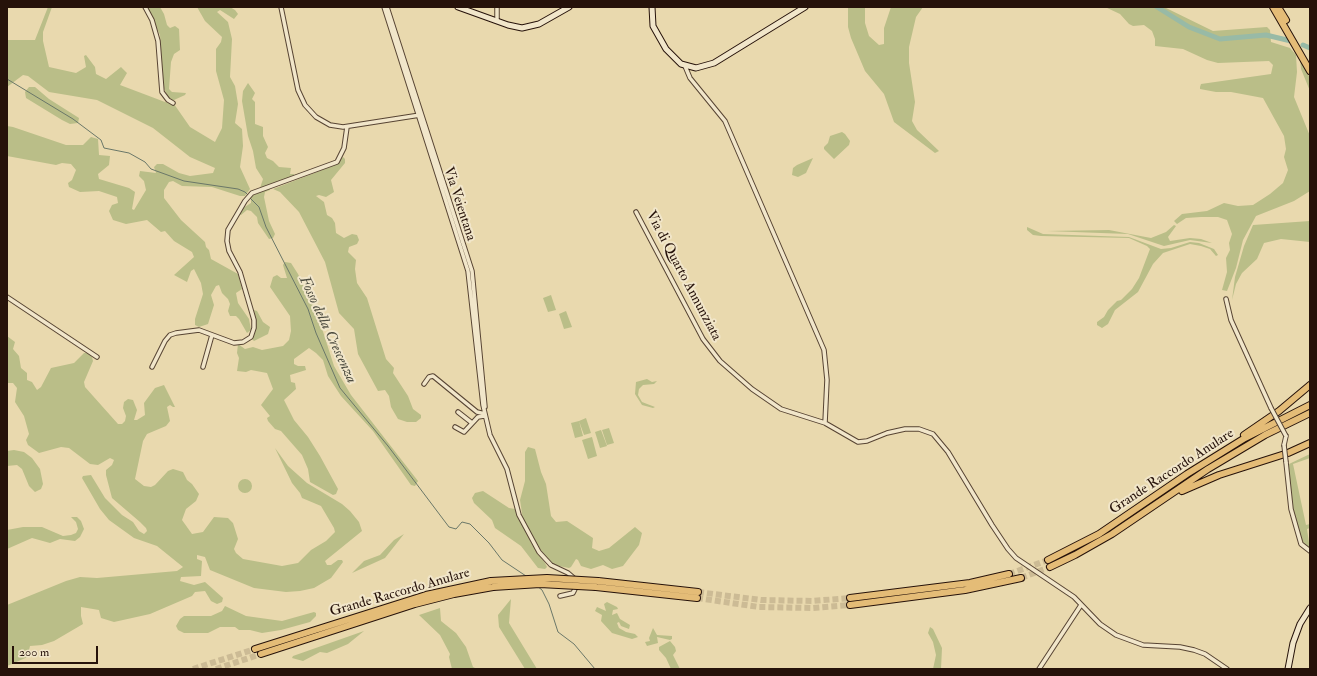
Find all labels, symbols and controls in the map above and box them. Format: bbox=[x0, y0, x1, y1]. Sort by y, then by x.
street label: Via Veientana bbox=[439, 165, 479, 243]
street label: Via di Quarto Annunziata bbox=[642, 208, 724, 344]
water label: Fosso della Crescenza bbox=[294, 273, 360, 387]
street label: Grande Raccordo Anulare bbox=[1107, 426, 1237, 518]
street label: Grande Raccordo Anulare bbox=[328, 565, 472, 621]
scale bar bbox=[14, 638, 100, 664]
text: 200 m bbox=[19, 645, 49, 660]

